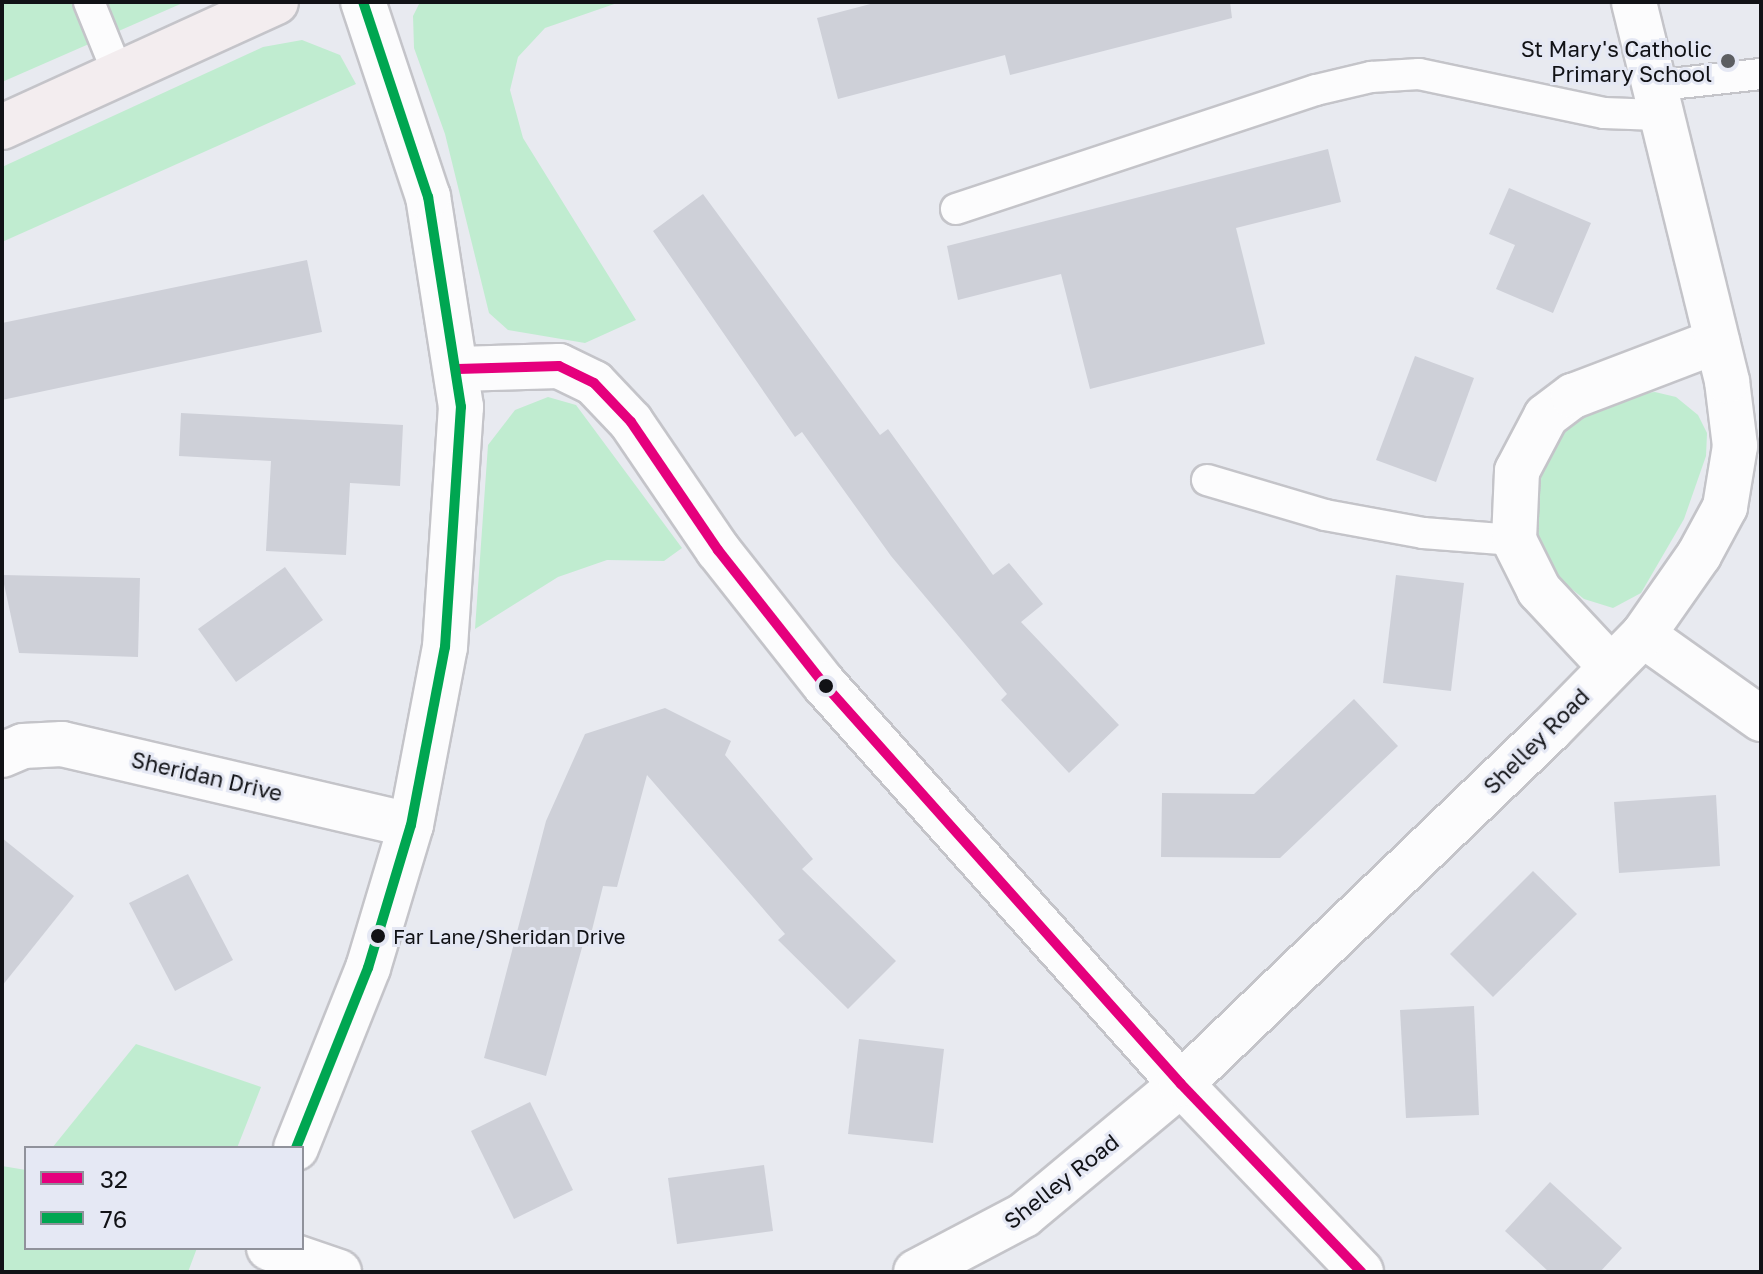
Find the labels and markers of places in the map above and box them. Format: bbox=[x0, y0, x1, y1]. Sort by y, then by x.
place label: St Mary's Catholic Primary School bbox=[1521, 35, 1712, 86]
marker: St Mary's Catholic Primary School bbox=[1719, 52, 1737, 70]
unlabelled marker bbox=[818, 678, 834, 694]
place label: Far Lane/Sheridan Drive bbox=[393, 924, 625, 948]
marker: Far Lane/Sheridan Drive bbox=[370, 928, 386, 944]

